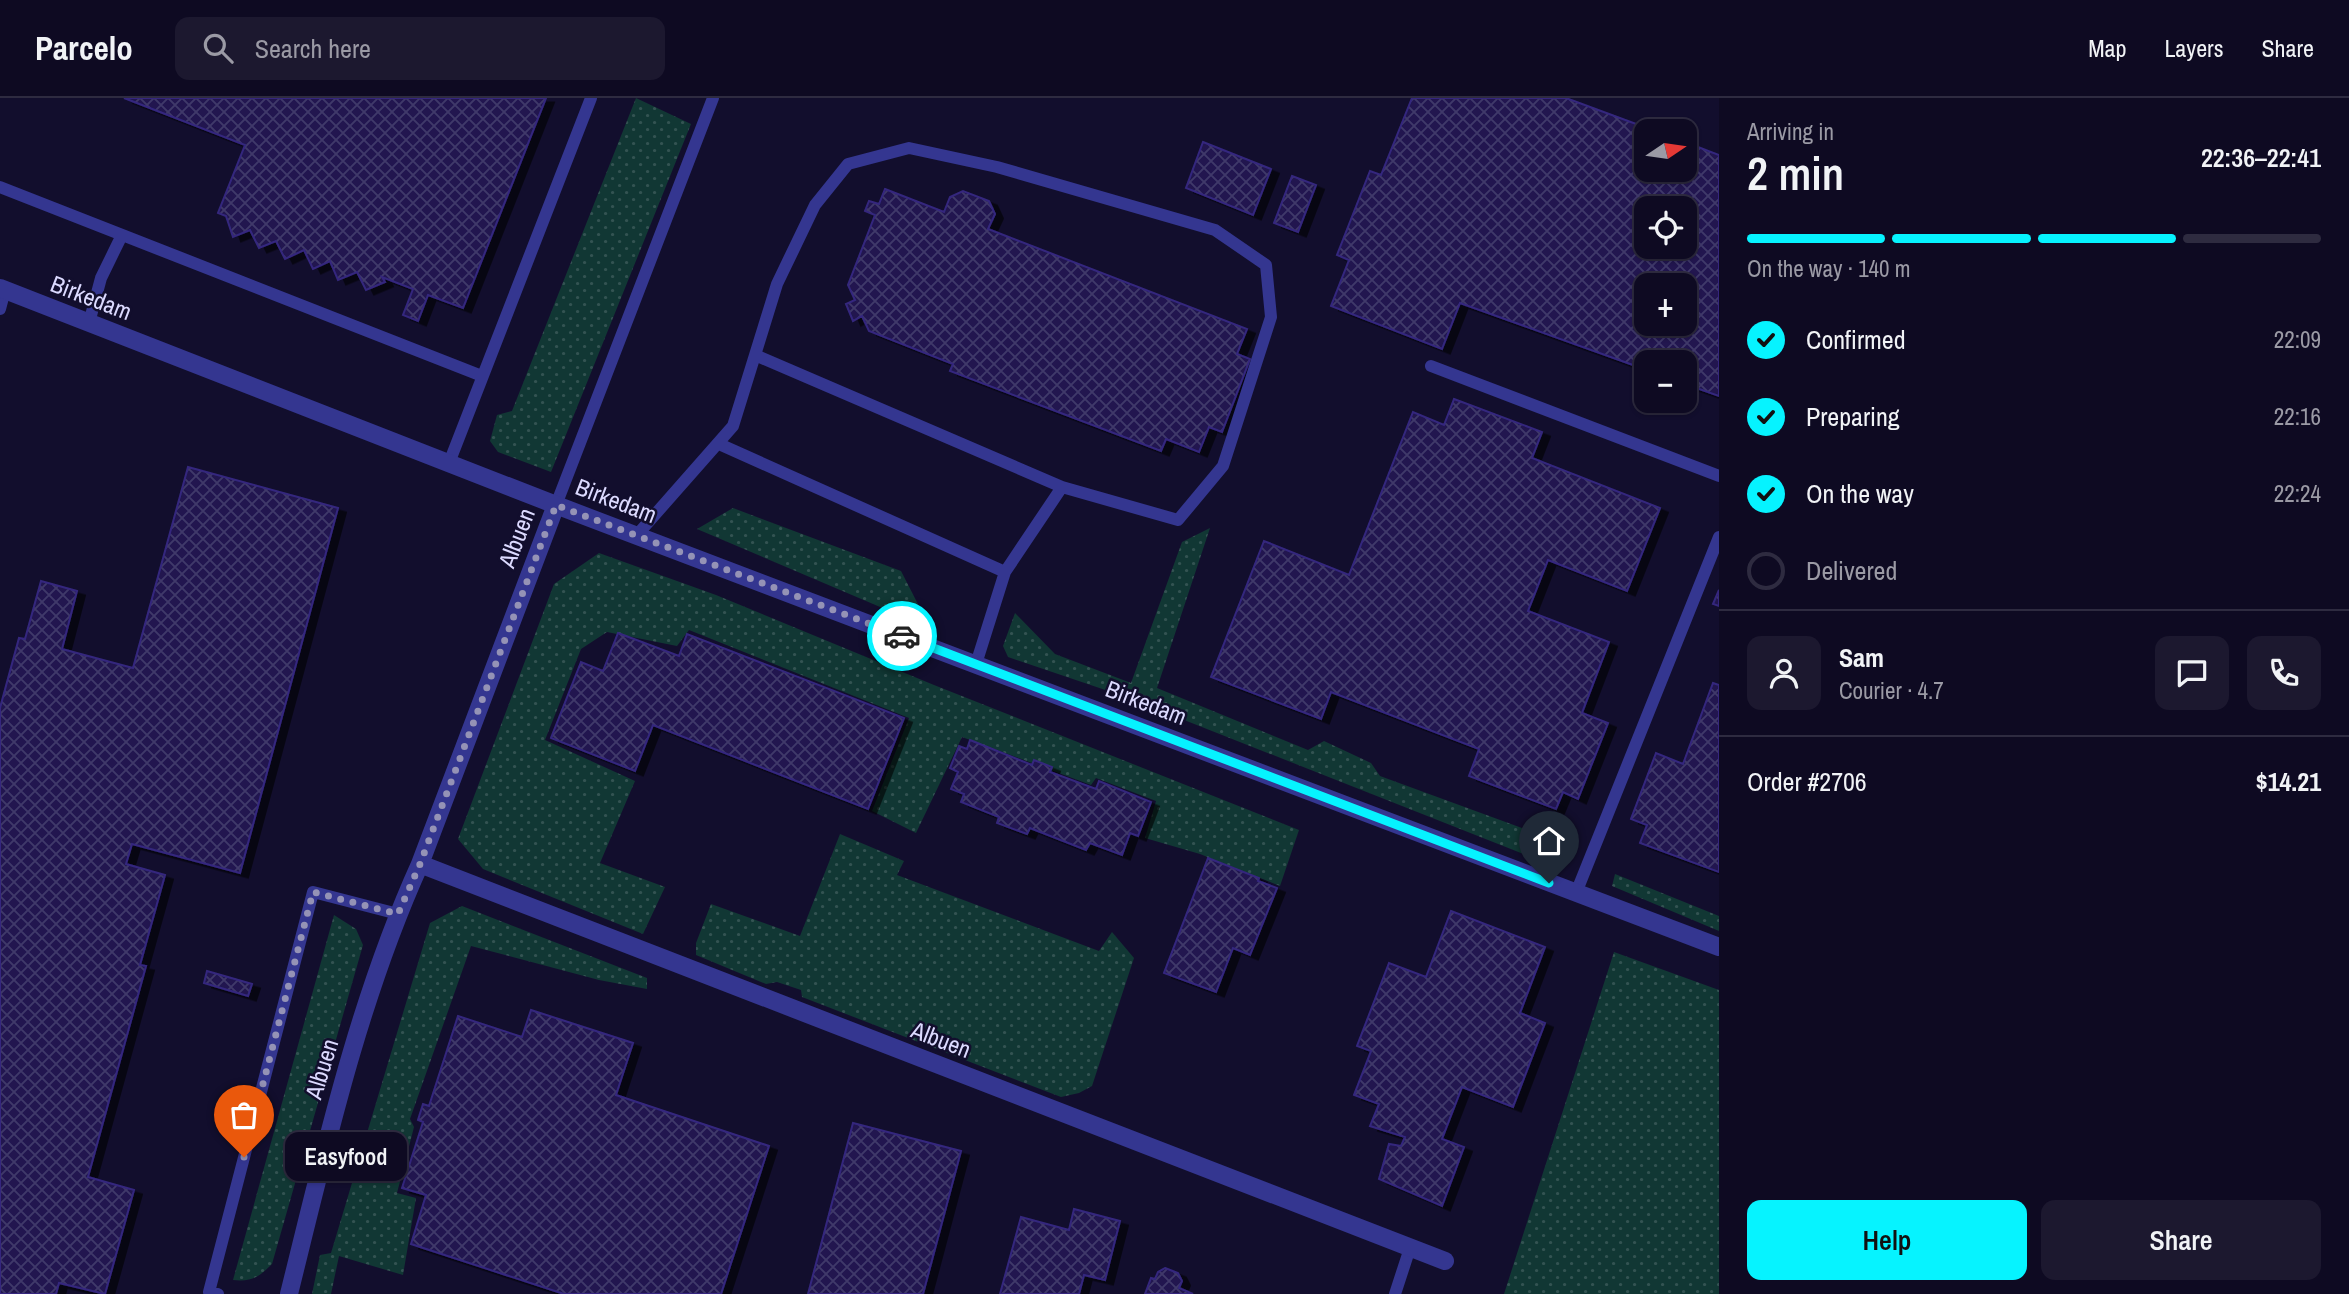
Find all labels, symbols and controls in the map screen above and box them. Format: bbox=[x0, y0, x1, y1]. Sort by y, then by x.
search box bbox=[175, 17, 665, 80]
text: Parcelo bbox=[35, 26, 133, 70]
icon: search bbox=[199, 29, 237, 67]
text: Search here bbox=[255, 31, 371, 66]
text: Map bbox=[2088, 32, 2126, 64]
text: Layers bbox=[2164, 32, 2223, 64]
text: Share bbox=[2261, 32, 2314, 64]
text: Arriving in bbox=[1747, 116, 1834, 147]
north arrow bbox=[1634, 119, 1698, 182]
map controls bbox=[1634, 119, 1697, 413]
text: 22:36–22:41 bbox=[2201, 140, 2321, 175]
text: 2 min bbox=[1747, 142, 1844, 204]
button: locate bbox=[1634, 196, 1697, 259]
text: On the way · 140 m bbox=[1747, 253, 1911, 284]
street label: Birkedam bbox=[46, 267, 136, 327]
button: + bbox=[1634, 273, 1697, 336]
icon: check bbox=[1747, 321, 1785, 359]
text: Confirmed bbox=[1806, 322, 1906, 357]
text: 22:09 bbox=[2274, 324, 2321, 355]
button: − bbox=[1634, 350, 1697, 413]
icon: check bbox=[1747, 398, 1785, 436]
text: Preparing bbox=[1806, 399, 1900, 434]
text: 22:16 bbox=[2274, 401, 2321, 432]
street label: Birkedam bbox=[571, 470, 661, 530]
icon: check bbox=[1747, 475, 1785, 513]
text: On the way bbox=[1806, 476, 1914, 511]
text: 22:24 bbox=[2274, 478, 2321, 509]
street label: Albuen bbox=[490, 503, 542, 573]
text: Delivered bbox=[1806, 553, 1897, 588]
courier bbox=[867, 601, 937, 671]
icon: car bbox=[883, 617, 921, 655]
button: person bbox=[1747, 636, 1821, 710]
button: chat bbox=[2155, 636, 2229, 710]
button: phone bbox=[2247, 636, 2321, 710]
text: Sam bbox=[1839, 640, 1884, 675]
street label: Birkedam bbox=[1101, 672, 1191, 732]
text: Courier · 4.7 bbox=[1839, 675, 1944, 706]
text: Order #2706 bbox=[1747, 764, 1867, 799]
text: $14.21 bbox=[2256, 764, 2321, 799]
pin bbox=[1519, 811, 1579, 883]
icon: home bbox=[1530, 822, 1568, 860]
street label: Albuen bbox=[906, 1013, 976, 1065]
street label: Albuen bbox=[296, 1035, 345, 1104]
pin bbox=[214, 1085, 274, 1157]
icon: bag bbox=[225, 1096, 263, 1134]
callout: Easyfood bbox=[286, 1132, 408, 1182]
text: Easyfood bbox=[305, 1141, 387, 1172]
button: Help bbox=[1747, 1200, 2027, 1280]
button: Share bbox=[2041, 1200, 2321, 1280]

